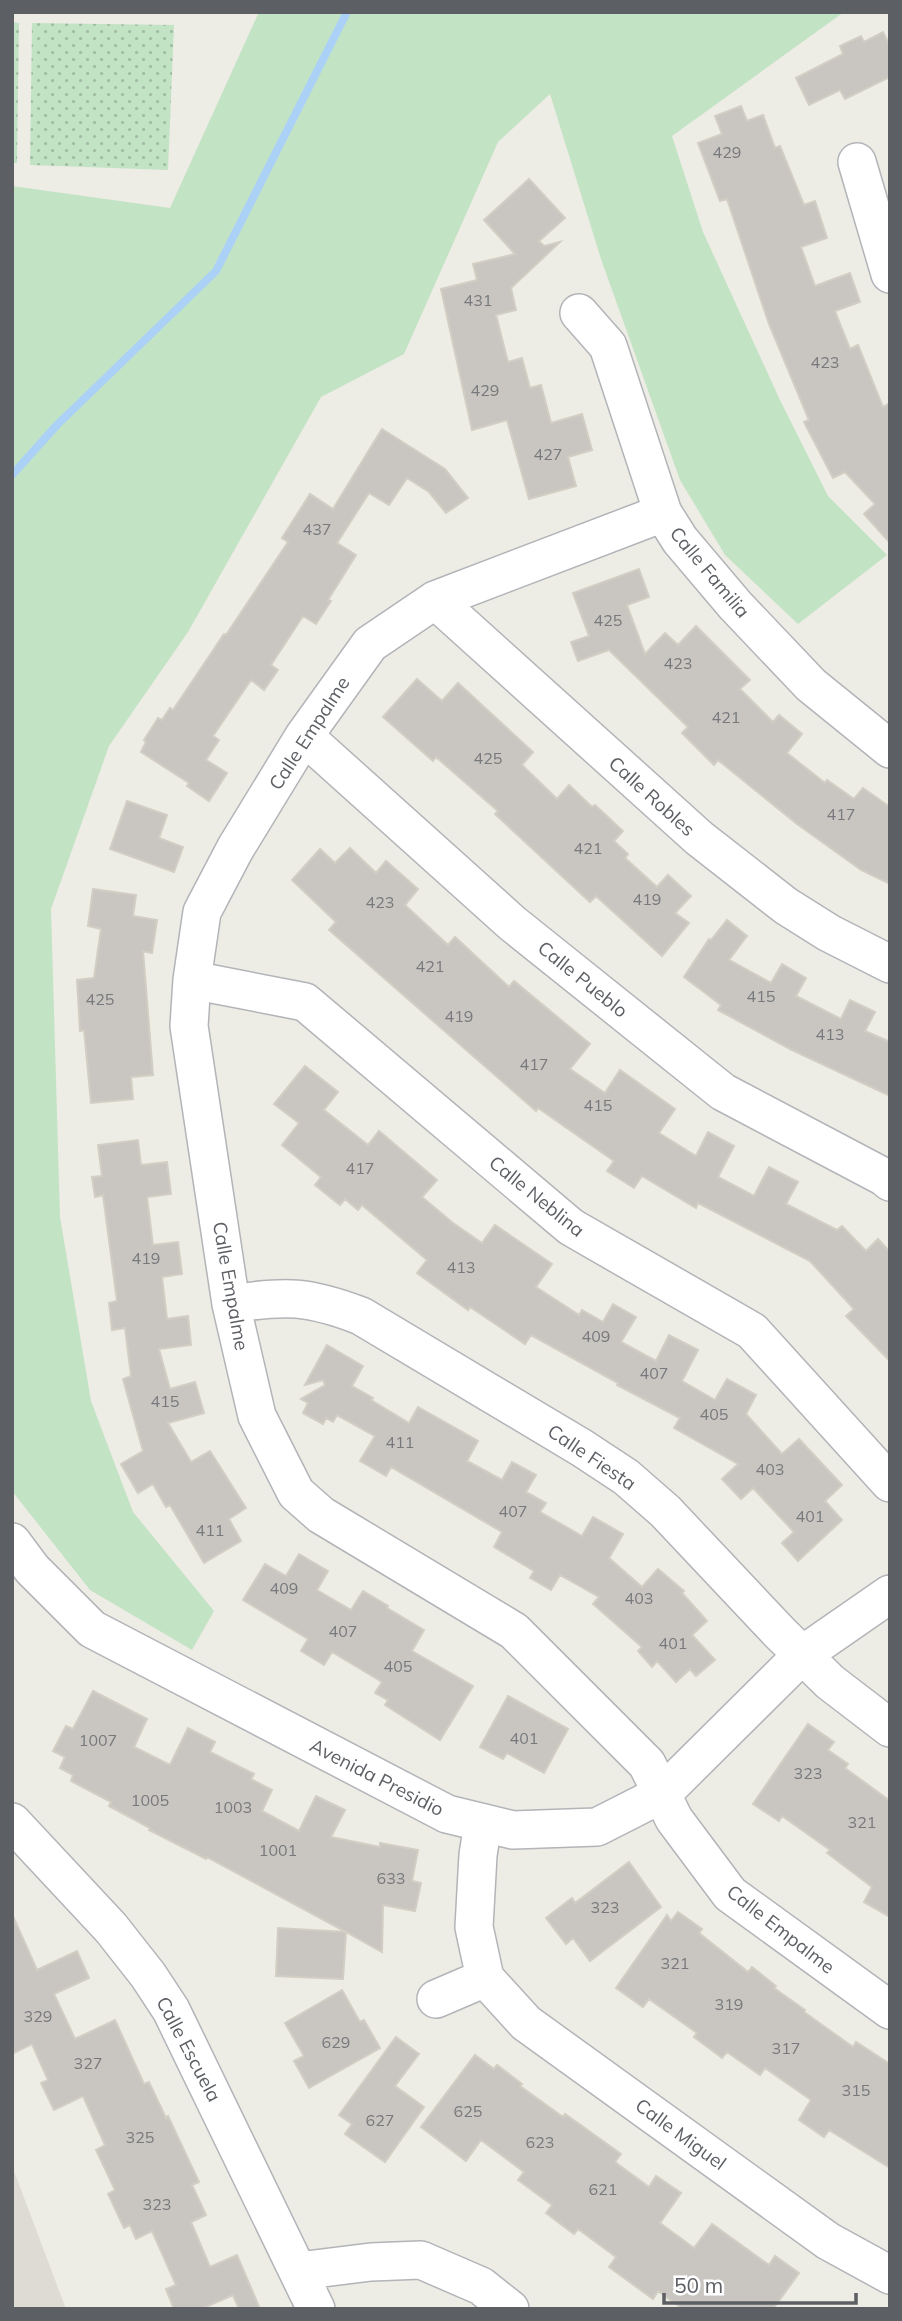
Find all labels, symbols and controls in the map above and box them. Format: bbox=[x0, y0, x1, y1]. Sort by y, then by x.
house number: 429 bbox=[713, 142, 741, 162]
house number: 431 bbox=[464, 290, 492, 310]
house number: 423 bbox=[811, 352, 839, 372]
house number: 429 bbox=[471, 380, 499, 400]
house number: 427 bbox=[534, 444, 562, 464]
house number: 437 bbox=[303, 519, 331, 539]
street label: Calle Familia bbox=[665, 521, 755, 623]
house number: 425 bbox=[594, 610, 622, 630]
house number: 423 bbox=[664, 653, 692, 673]
street label: Calle Empalme bbox=[263, 672, 355, 794]
house number: 421 bbox=[712, 707, 740, 727]
house number: 425 bbox=[474, 748, 502, 768]
street label: Calle Robles bbox=[604, 751, 700, 841]
house number: 417 bbox=[827, 804, 855, 824]
house number: 421 bbox=[574, 838, 602, 858]
house number: 419 bbox=[633, 889, 661, 909]
house number: 423 bbox=[366, 892, 394, 912]
street label: Calle Pueblo bbox=[533, 935, 633, 1023]
house number: 421 bbox=[416, 956, 444, 976]
house number: 415 bbox=[747, 986, 775, 1006]
house number: 425 bbox=[86, 989, 114, 1009]
house number: 419 bbox=[445, 1006, 473, 1026]
house number: 413 bbox=[816, 1024, 844, 1044]
house number: 417 bbox=[520, 1054, 548, 1074]
house number: 415 bbox=[584, 1095, 612, 1115]
street label: Calle Neblina bbox=[484, 1150, 590, 1242]
house number: 417 bbox=[346, 1158, 374, 1178]
street label: Calle Empalme bbox=[208, 1220, 254, 1352]
house number: 419 bbox=[132, 1248, 160, 1268]
house number: 413 bbox=[447, 1257, 475, 1277]
house number: 409 bbox=[582, 1326, 610, 1346]
house number: 407 bbox=[640, 1363, 668, 1383]
house number: 415 bbox=[151, 1391, 179, 1411]
house number: 405 bbox=[700, 1404, 728, 1424]
street label: Calle Fiesta bbox=[543, 1419, 641, 1495]
house number: 411 bbox=[386, 1432, 414, 1452]
house number: 403 bbox=[756, 1459, 784, 1479]
house number: 407 bbox=[499, 1501, 527, 1521]
house number: 401 bbox=[796, 1506, 824, 1526]
house number: 411 bbox=[196, 1520, 224, 1540]
house number: 409 bbox=[270, 1578, 298, 1598]
house number: 403 bbox=[625, 1588, 653, 1608]
house number: 407 bbox=[329, 1621, 357, 1641]
house number: 401 bbox=[659, 1633, 687, 1653]
house number: 405 bbox=[384, 1656, 412, 1676]
house number: 401 bbox=[510, 1728, 538, 1748]
house number: 1007 bbox=[79, 1730, 117, 1750]
street label: Avenida Presidio bbox=[306, 1733, 448, 1821]
house number: 323 bbox=[794, 1763, 822, 1783]
house number: 1005 bbox=[131, 1790, 169, 1810]
house number: 1003 bbox=[214, 1797, 252, 1817]
house number: 321 bbox=[848, 1812, 876, 1832]
house number: 1001 bbox=[259, 1840, 297, 1860]
house number: 633 bbox=[377, 1868, 405, 1888]
street label: Calle Empalme bbox=[722, 1879, 840, 1979]
house number: 323 bbox=[591, 1897, 619, 1917]
house number: 321 bbox=[661, 1953, 689, 1973]
street label: Calle Escuela bbox=[151, 1992, 227, 2106]
house number: 319 bbox=[715, 1994, 743, 2014]
house number: 329 bbox=[24, 2006, 52, 2026]
house number: 629 bbox=[322, 2032, 350, 2052]
house number: 317 bbox=[772, 2038, 800, 2058]
house number: 327 bbox=[74, 2053, 102, 2073]
house number: 315 bbox=[842, 2080, 870, 2100]
street label: Calle Miguel bbox=[631, 2093, 731, 2175]
house number: 625 bbox=[454, 2101, 482, 2121]
house number: 627 bbox=[366, 2110, 394, 2130]
house number: 325 bbox=[126, 2127, 154, 2147]
house number: 623 bbox=[526, 2132, 554, 2152]
house number: 621 bbox=[589, 2179, 617, 2199]
house number: 323 bbox=[143, 2194, 171, 2214]
scale bar bbox=[664, 2262, 856, 2306]
text: 50 m bbox=[674, 2272, 723, 2298]

